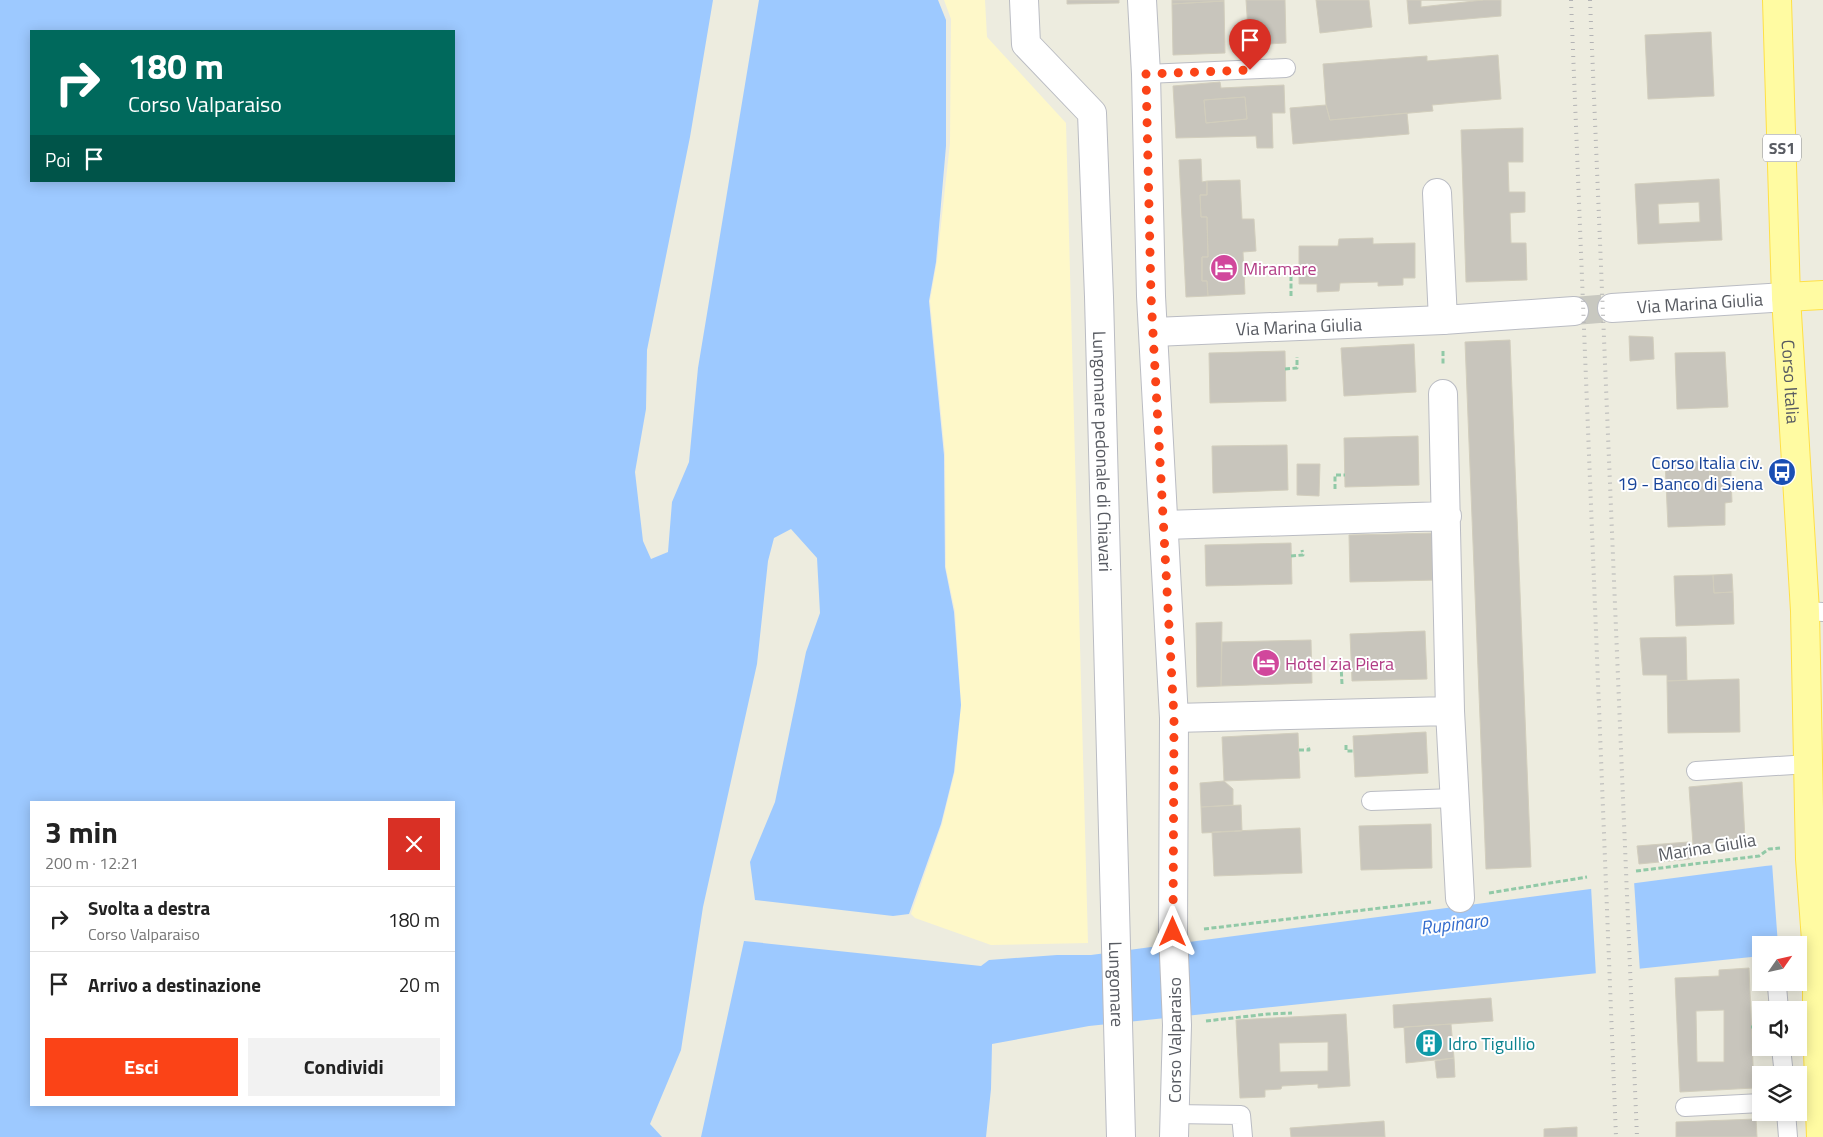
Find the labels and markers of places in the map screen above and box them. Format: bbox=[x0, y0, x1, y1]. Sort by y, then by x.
pin bbox=[1229, 19, 1271, 70]
hotel icon: Miramare bbox=[1209, 253, 1239, 283]
place label: Miramare bbox=[1243, 255, 1317, 282]
place label: Corso Italia civ. 19 - Banco di Siena bbox=[1617, 449, 1763, 497]
bus stop icon: Corso Italia civ. 19 - Banco di Siena bbox=[1767, 457, 1797, 487]
hotel icon: Hotel zia Piera bbox=[1251, 648, 1281, 678]
place label: Hotel zia Piera bbox=[1285, 650, 1394, 677]
building icon: Idro Tigullio bbox=[1414, 1028, 1444, 1058]
place label: Idro Tigullio bbox=[1448, 1030, 1535, 1057]

